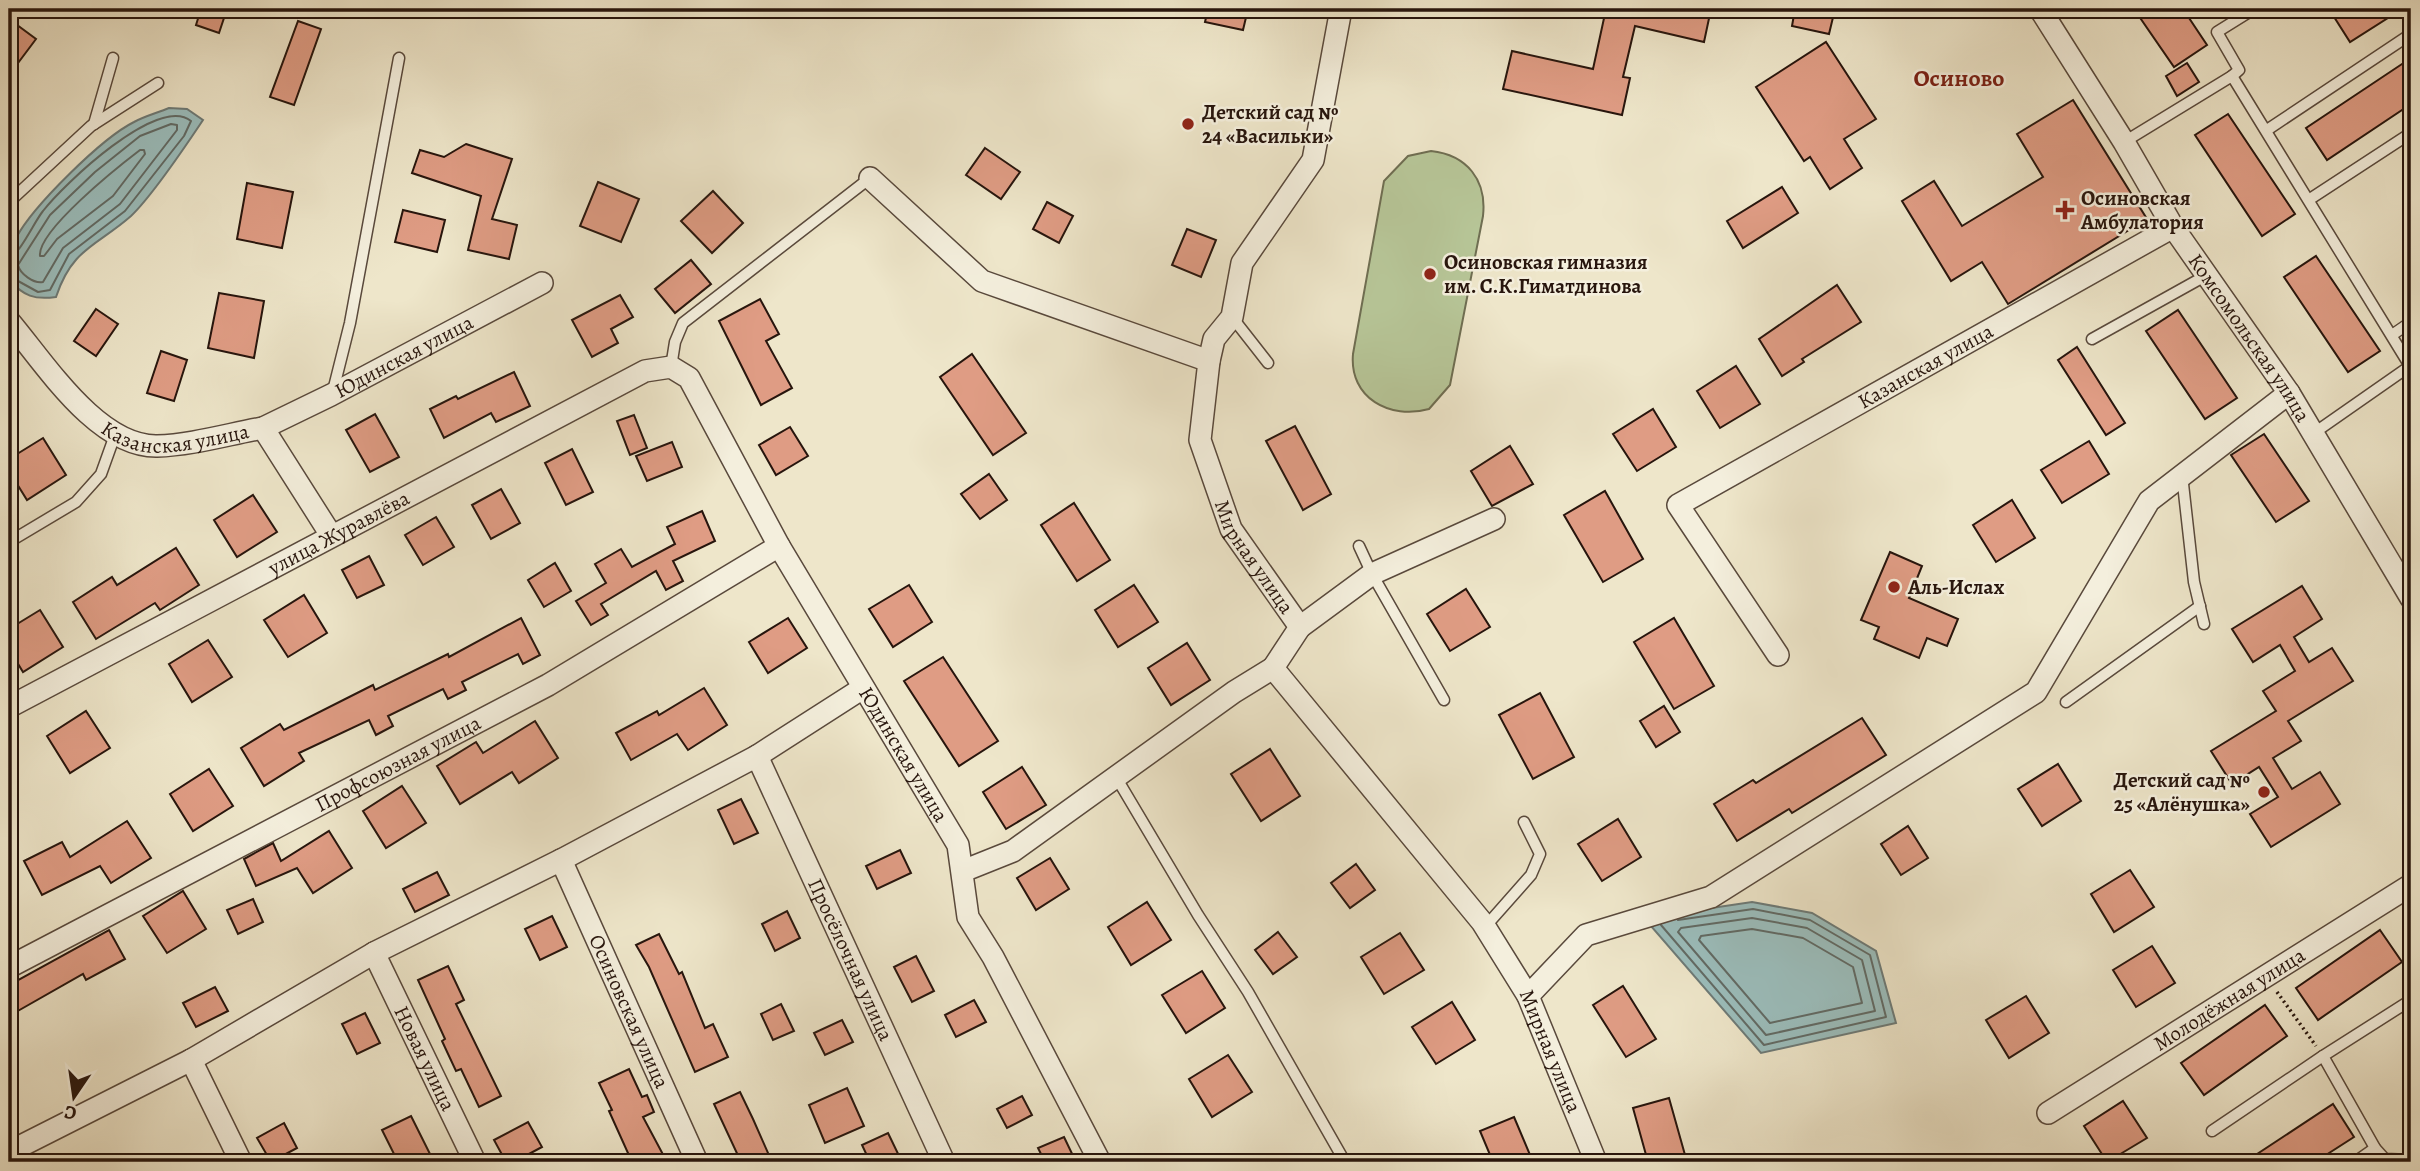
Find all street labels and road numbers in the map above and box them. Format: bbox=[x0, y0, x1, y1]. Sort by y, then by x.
street label: Комсомольская улица bbox=[2182, 248, 2317, 427]
street label: Юдинская улица bbox=[330, 308, 478, 405]
street label: Казанская улица bbox=[1853, 317, 1998, 415]
street label: Казанская улица bbox=[96, 414, 252, 460]
street label: улица Журавлёва bbox=[262, 484, 415, 582]
street label: Мирная улица bbox=[1208, 496, 1301, 620]
street label: Юдинская улица bbox=[852, 681, 955, 827]
street label: Профсоюзная улица bbox=[310, 708, 486, 818]
street label: Просёлочная улица bbox=[801, 874, 900, 1046]
street label: Осиновская улица bbox=[582, 930, 676, 1093]
street label: Молодёжная улица bbox=[2148, 941, 2311, 1057]
street label: Мирная улица bbox=[1513, 985, 1588, 1117]
street label: Новая улица bbox=[388, 1001, 462, 1116]

